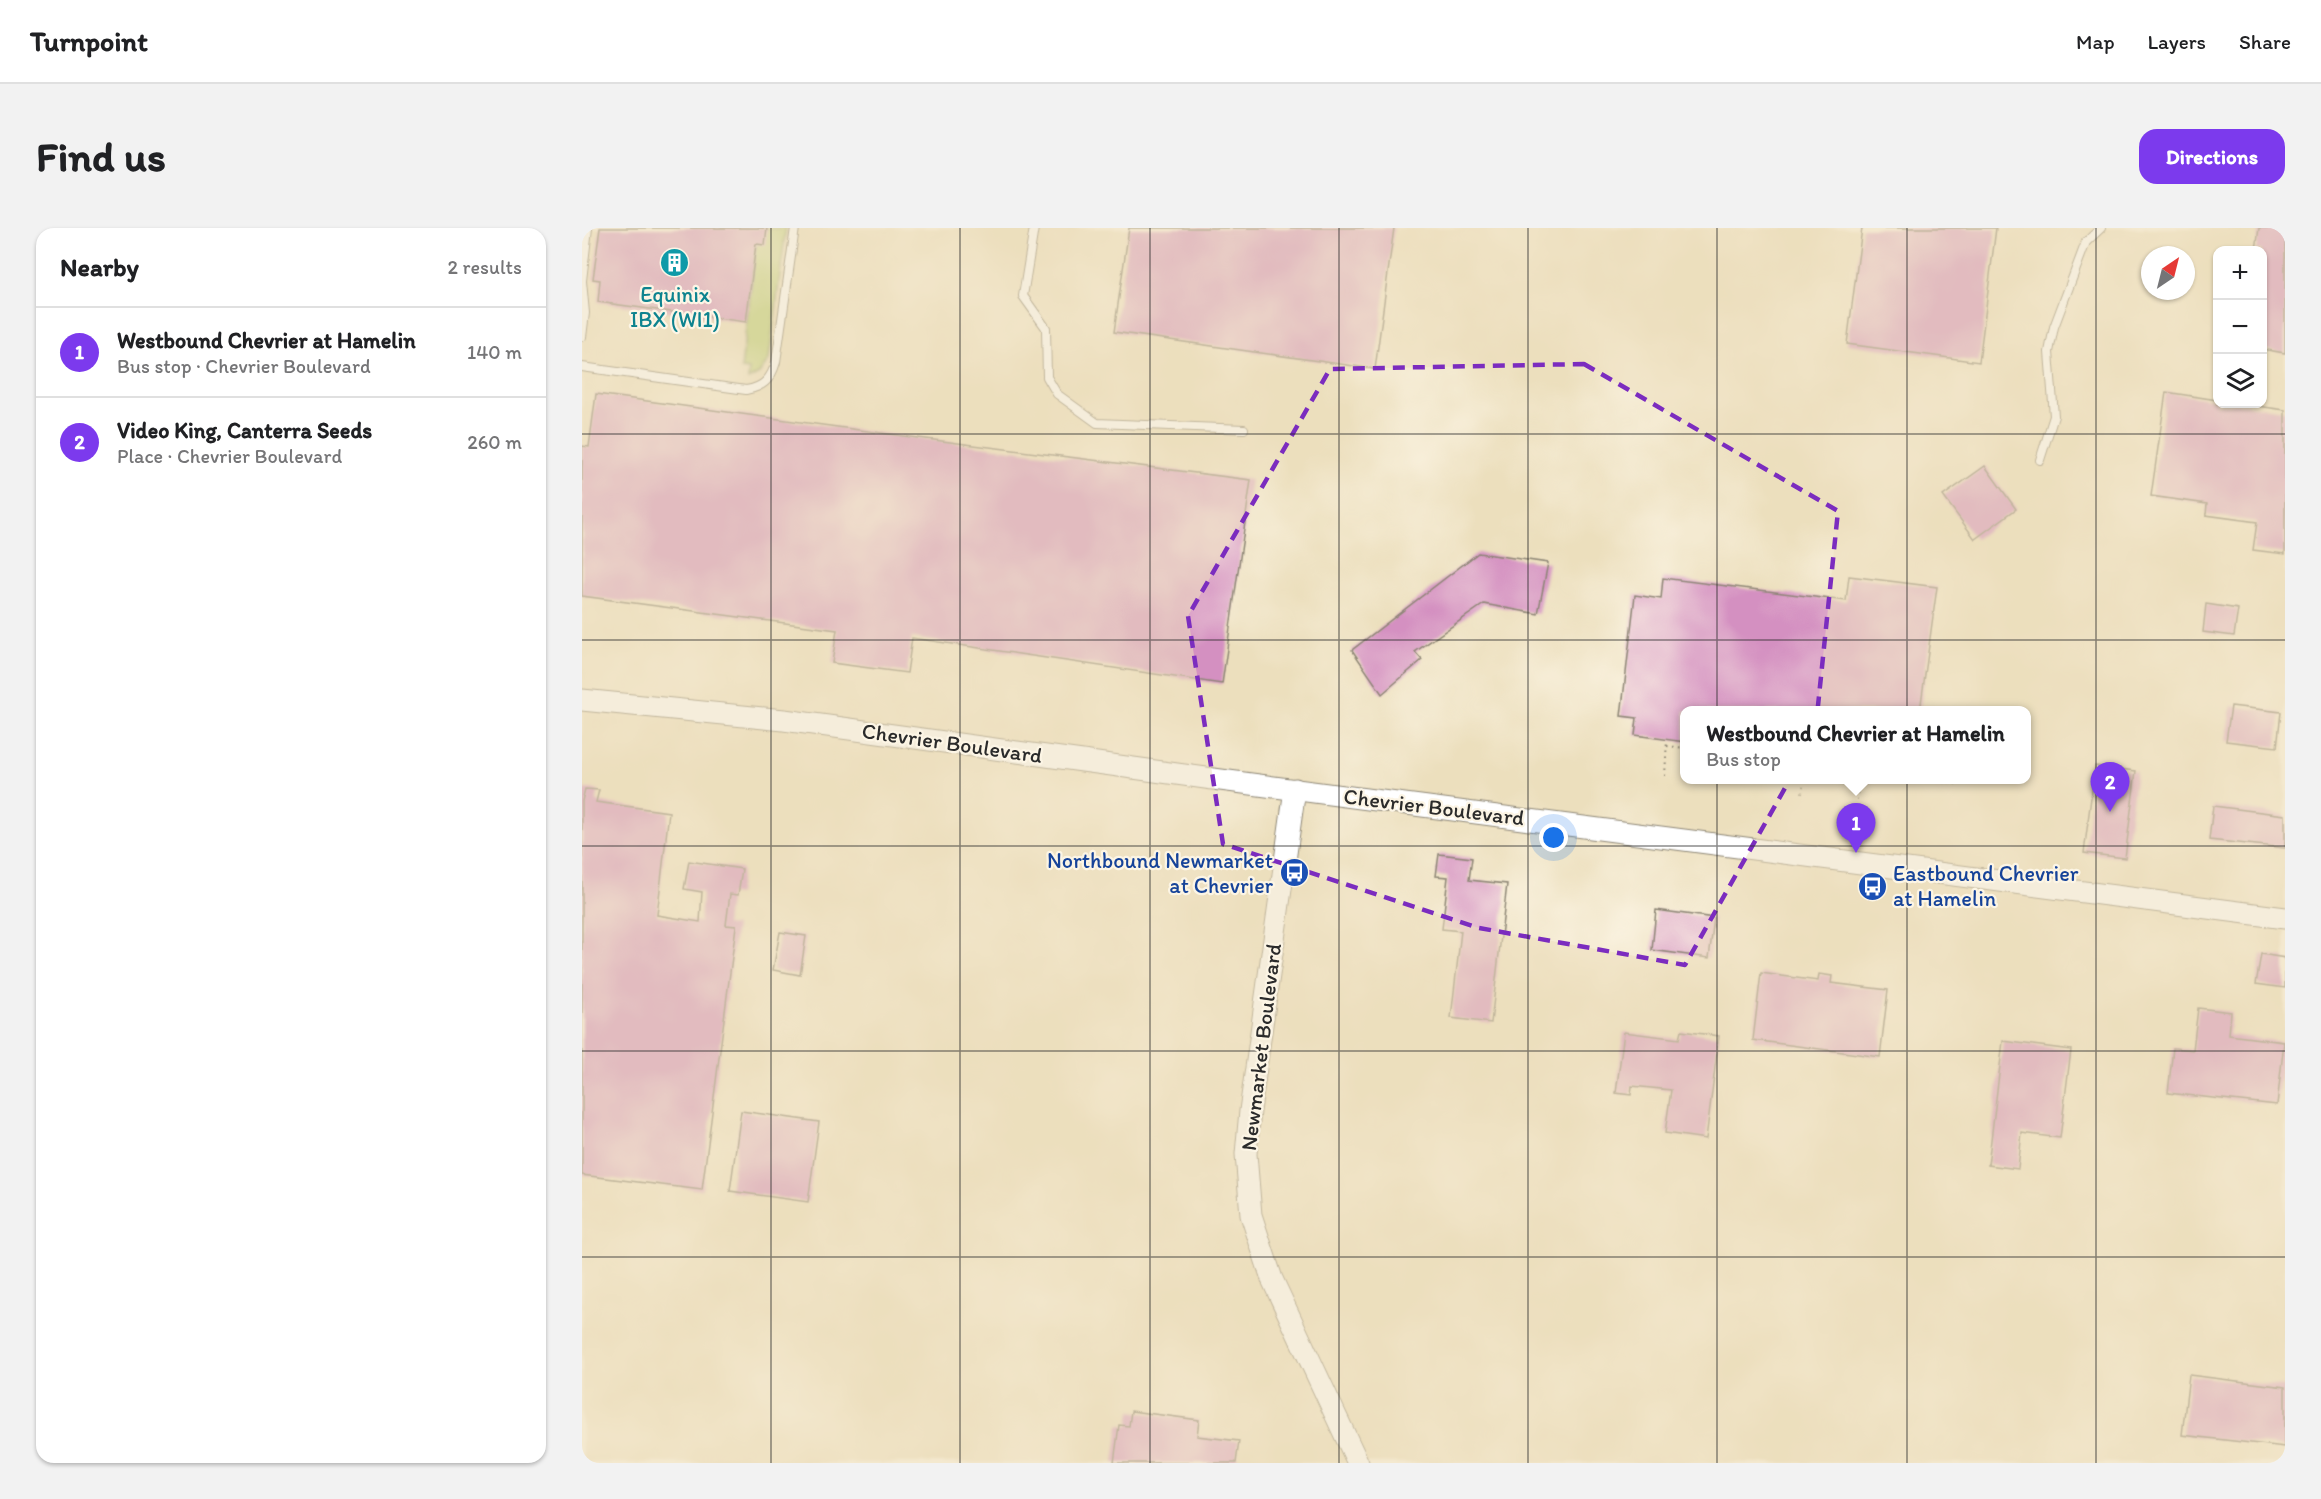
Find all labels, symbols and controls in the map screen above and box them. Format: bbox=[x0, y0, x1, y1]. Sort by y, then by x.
text: Turnpoint bbox=[30, 24, 148, 58]
text: Map bbox=[2076, 29, 2115, 54]
text: Layers bbox=[2148, 29, 2206, 54]
text: Share bbox=[2239, 29, 2291, 54]
button: Directions bbox=[2139, 129, 2285, 184]
text: Find us bbox=[36, 131, 166, 182]
building icon: Equinix IBX (WI1) bbox=[659, 246, 691, 278]
north arrow bbox=[2141, 246, 2195, 300]
map controls bbox=[2213, 246, 2267, 408]
button: + bbox=[2213, 246, 2267, 300]
text: Nearby bbox=[60, 251, 139, 283]
text: 2 results bbox=[448, 255, 522, 279]
place label: Equinix IBX (WI1) bbox=[630, 281, 720, 333]
button: − bbox=[2213, 300, 2267, 354]
text: Westbound Chevrier at Hamelin bbox=[117, 327, 416, 354]
text: 1 bbox=[75, 340, 84, 364]
text: 140 m bbox=[467, 340, 522, 364]
text: Bus stop · Chevrier Boulevard bbox=[117, 354, 371, 378]
button: layers bbox=[2213, 354, 2267, 408]
text: Video King, Canterra Seeds bbox=[117, 417, 372, 444]
text: 2 bbox=[74, 430, 85, 454]
text: 260 m bbox=[467, 430, 522, 454]
text: Place · Chevrier Boulevard bbox=[117, 444, 342, 468]
popup bbox=[1680, 706, 2031, 784]
street label: Chevrier Boulevard bbox=[860, 717, 1044, 769]
text: Westbound Chevrier at Hamelin bbox=[1706, 720, 2005, 747]
text: Bus stop bbox=[1706, 747, 1781, 771]
pin: 2 bbox=[2090, 762, 2129, 812]
street label: Chevrier Boulevard bbox=[1342, 783, 1526, 832]
pin: 1 bbox=[1836, 804, 1876, 853]
your location bbox=[1539, 823, 1568, 852]
place label: Northbound Newmarket at Chevrier bbox=[1047, 847, 1274, 899]
bus stop icon: Northbound Newmarket at Chevrier bbox=[1278, 857, 1310, 889]
place label: Eastbound Chevrier at Hamelin bbox=[1893, 860, 2079, 912]
bus stop icon: Eastbound Chevrier at Hamelin bbox=[1856, 870, 1888, 902]
street label: Newmarket Boulevard bbox=[1235, 942, 1287, 1152]

